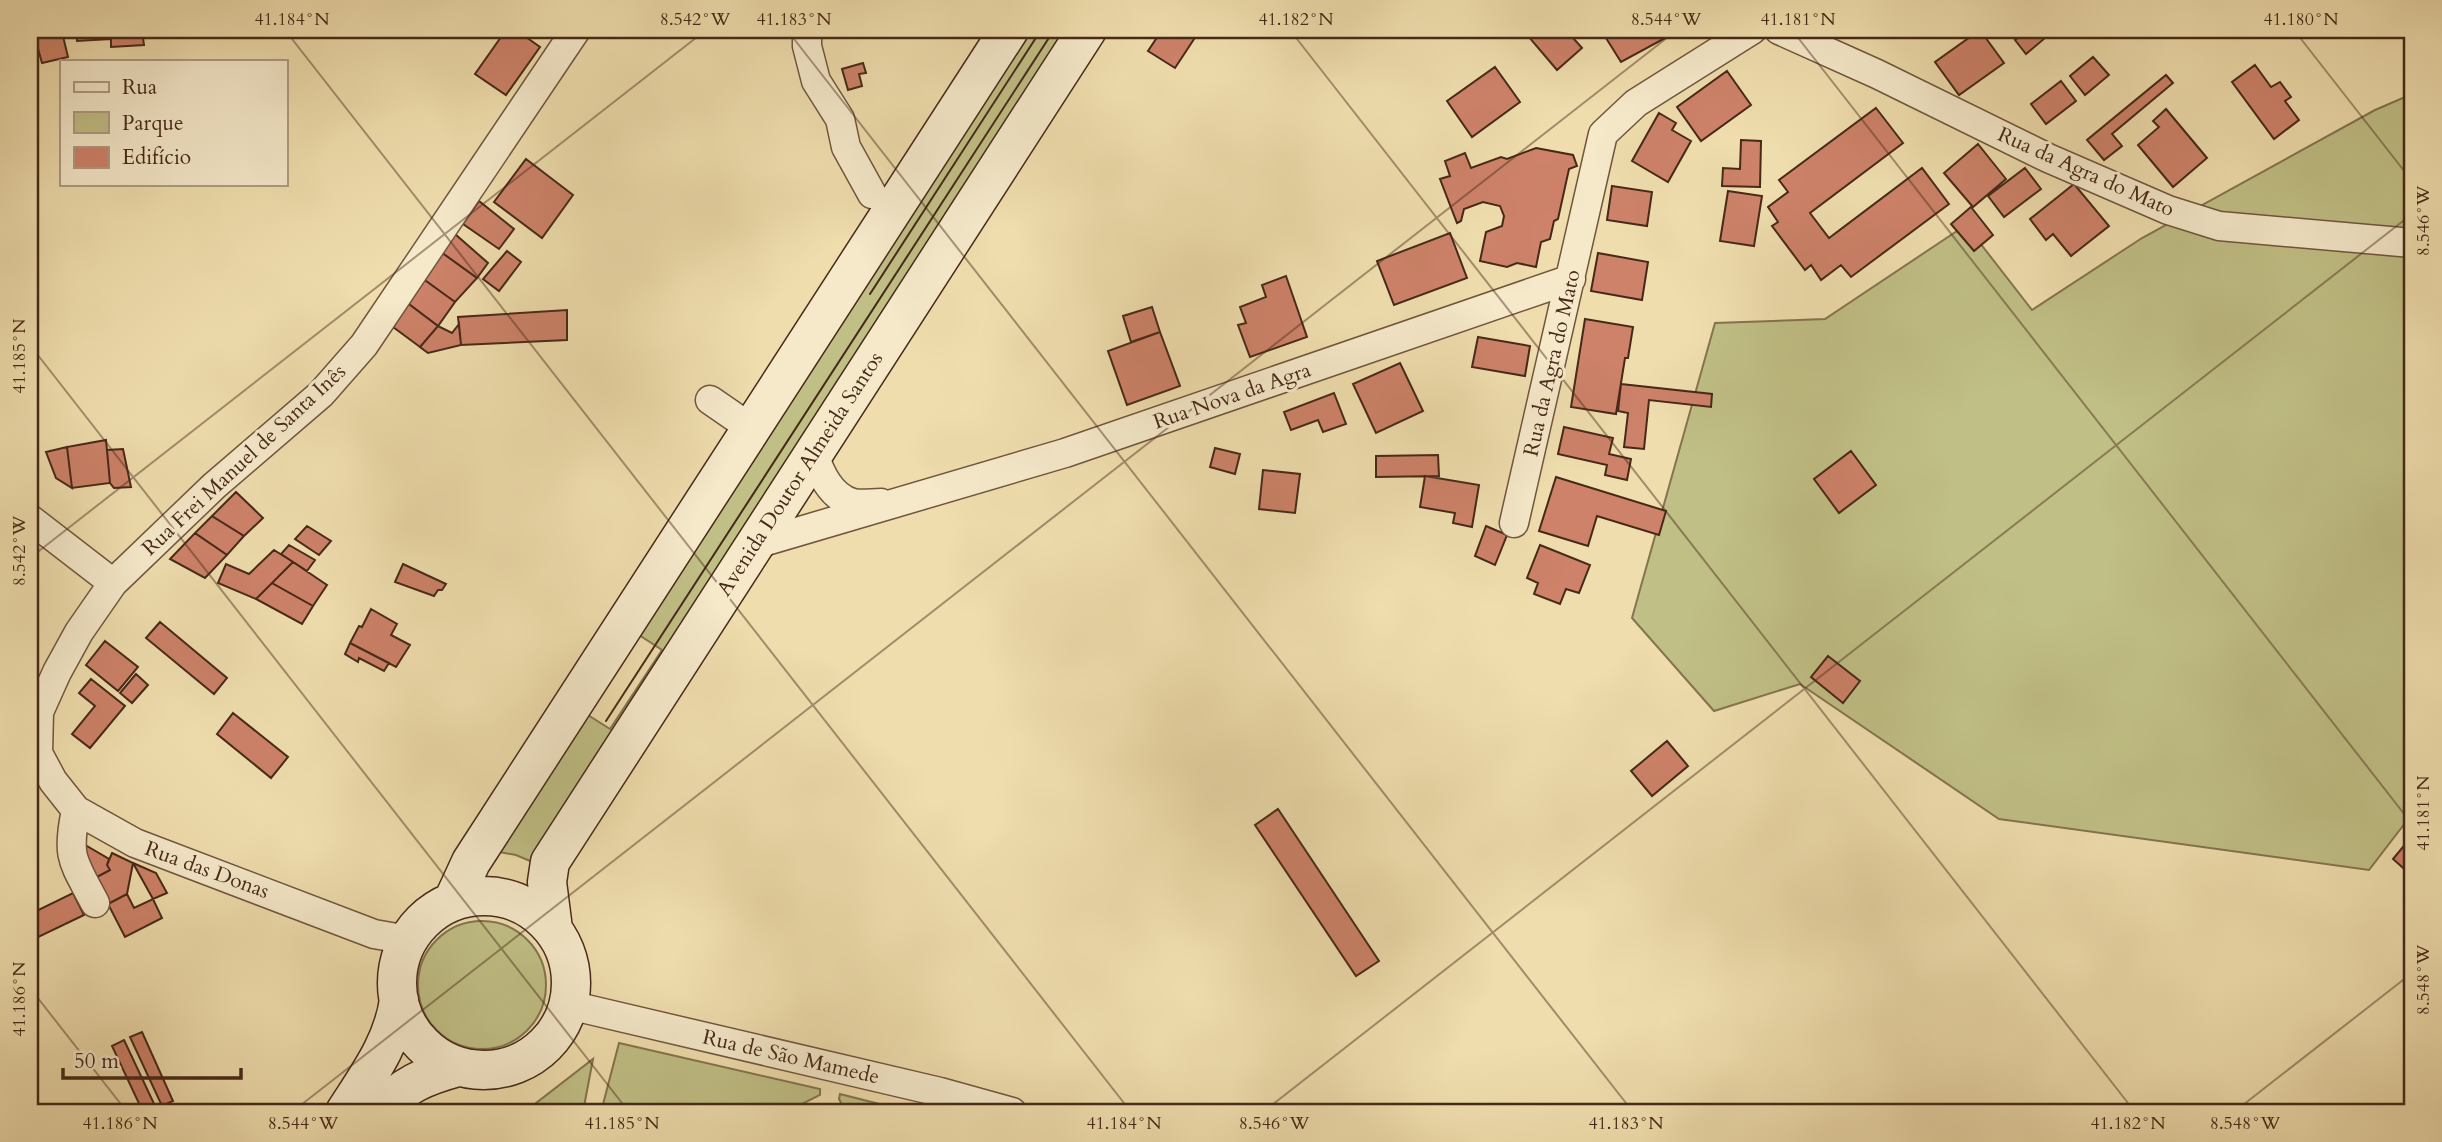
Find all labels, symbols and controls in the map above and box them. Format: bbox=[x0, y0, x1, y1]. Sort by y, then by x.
text: 41.184°N bbox=[254, 7, 330, 32]
text: 8.542°W bbox=[660, 7, 730, 32]
text: 41.183°N bbox=[756, 7, 832, 32]
text: 41.182°N bbox=[1258, 7, 1334, 32]
text: 8.544°W bbox=[1631, 7, 1701, 32]
text: 41.181°N bbox=[1760, 7, 1836, 32]
text: 41.180°N bbox=[2263, 7, 2339, 32]
legend bbox=[60, 60, 287, 186]
text: Rua bbox=[122, 73, 157, 102]
text: Parque bbox=[122, 109, 183, 138]
street label: Rua da Agra do Mato bbox=[1993, 120, 2179, 224]
text: Edifício bbox=[122, 143, 191, 172]
text: 8.546°W bbox=[2411, 186, 2436, 256]
street label: Rua da Agra do Mato bbox=[1516, 267, 1588, 459]
text: 41.185°N bbox=[7, 318, 32, 394]
street label: Avenida Doutor Almeida Santos bbox=[710, 346, 890, 602]
street label: Rua Nova da Agra bbox=[1149, 355, 1315, 437]
street label: Rua Frei Manuel de Santa Inês bbox=[136, 358, 352, 562]
text: 8.542°W bbox=[7, 516, 32, 586]
text: 41.181°N bbox=[2411, 775, 2436, 851]
street label: Rua das Donas bbox=[141, 834, 273, 906]
text: 8.548°W bbox=[2411, 945, 2436, 1015]
text: 41.186°N bbox=[7, 961, 32, 1037]
street label: Rua de São Mamede bbox=[700, 1023, 882, 1091]
scale bar bbox=[63, 1037, 242, 1081]
text: 50 m bbox=[74, 1047, 119, 1076]
text: 41.186°N bbox=[82, 1111, 158, 1136]
text: 8.544°W bbox=[268, 1111, 338, 1136]
text: 41.185°N bbox=[584, 1111, 660, 1136]
text: 41.184°N bbox=[1086, 1111, 1162, 1136]
text: 8.546°W bbox=[1239, 1111, 1309, 1136]
text: 41.183°N bbox=[1588, 1111, 1664, 1136]
text: 41.182°N bbox=[2090, 1111, 2166, 1136]
text: 8.548°W bbox=[2210, 1111, 2280, 1136]

